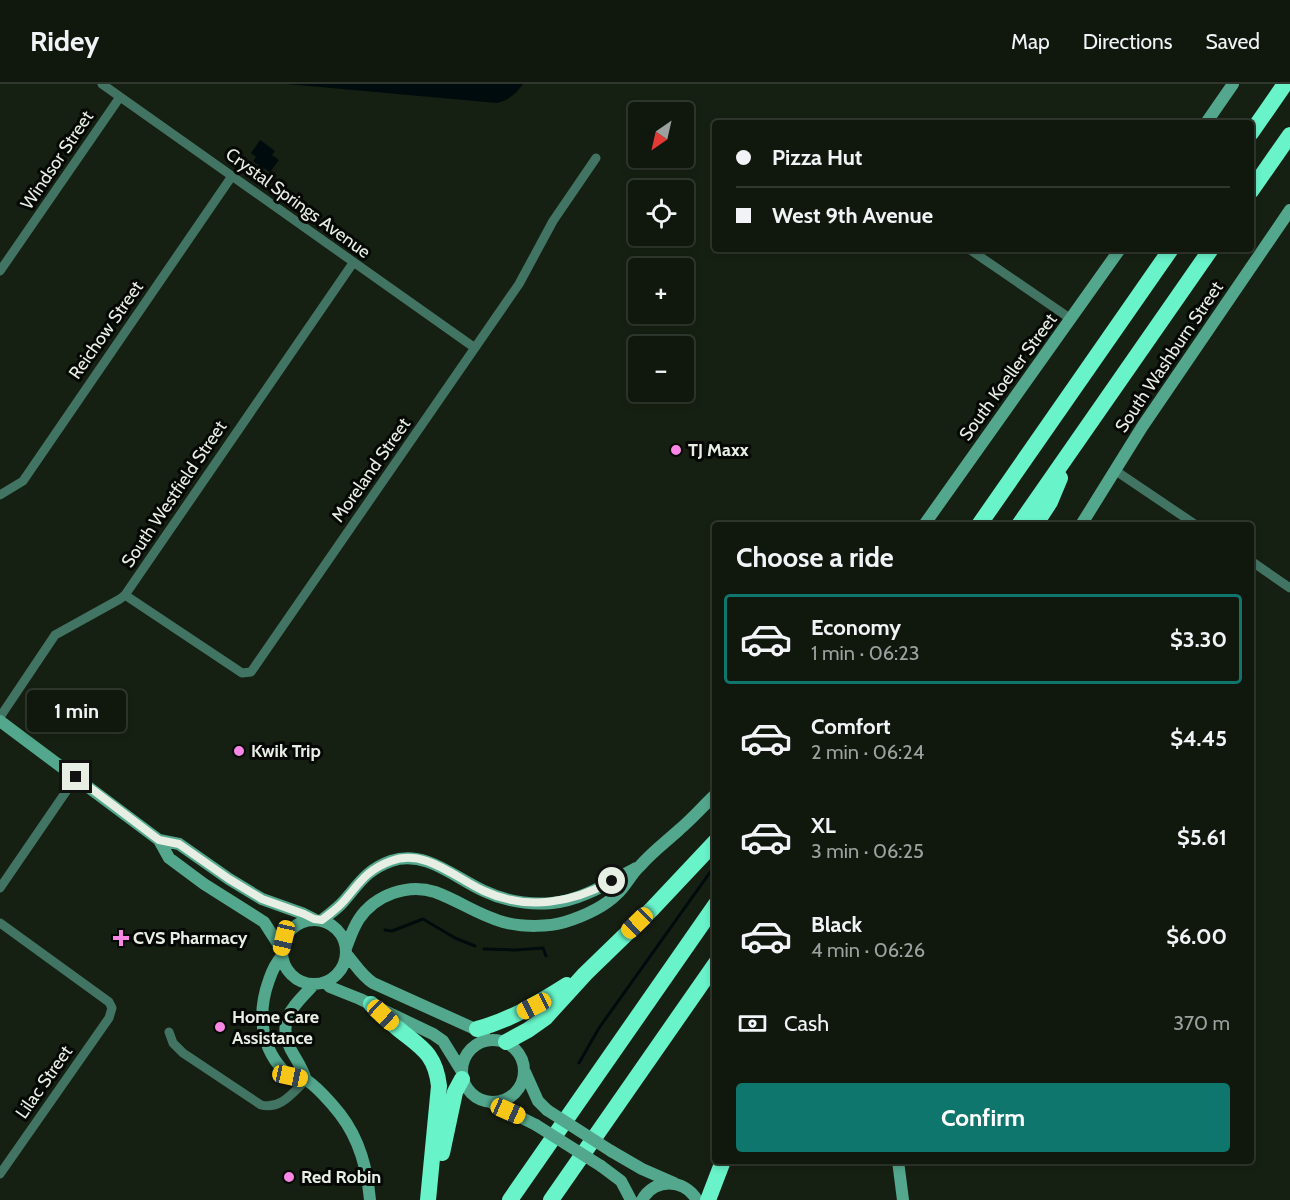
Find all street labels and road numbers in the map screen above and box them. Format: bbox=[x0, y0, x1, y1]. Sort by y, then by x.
street label: Windsor Street bbox=[16, 107, 98, 213]
street label: Crystal Springs Avenue bbox=[221, 143, 375, 263]
street label: Reichow Street bbox=[64, 277, 148, 383]
street label: South Washburn Street bbox=[1110, 277, 1228, 437]
street label: South Koeller Street bbox=[954, 309, 1062, 445]
street label: Moreland Street bbox=[327, 414, 415, 526]
street label: South Westfield Street bbox=[117, 416, 231, 572]
street label: Lilac Street bbox=[11, 1041, 77, 1123]

